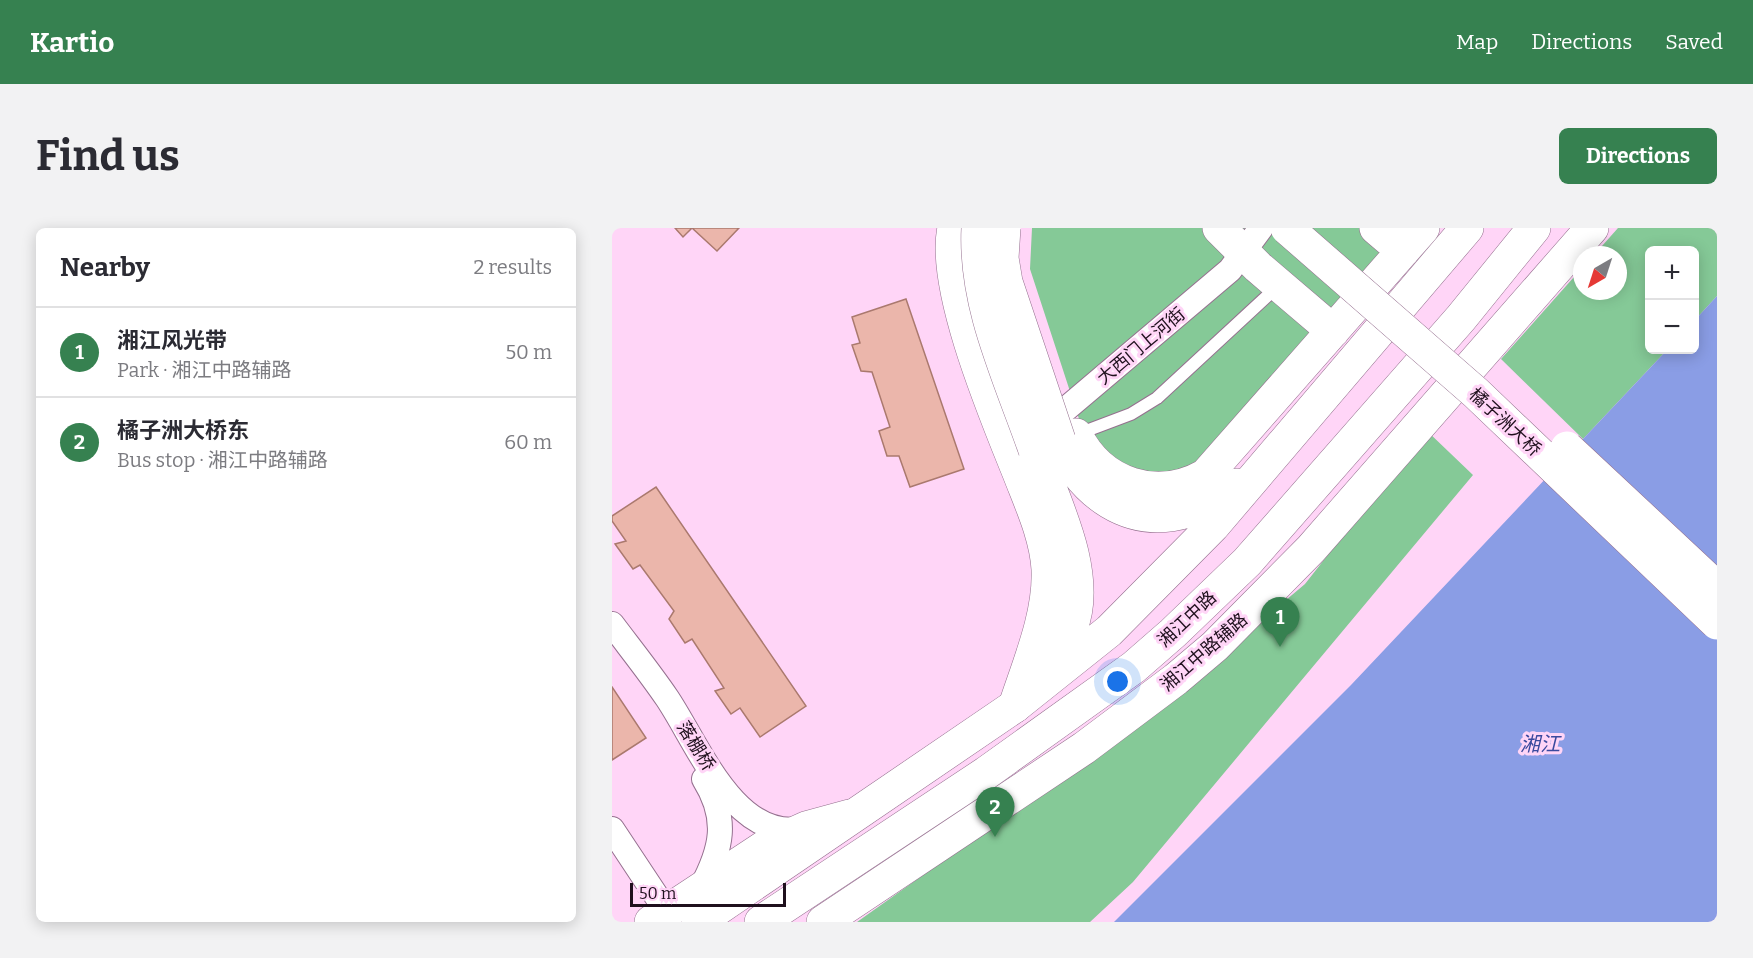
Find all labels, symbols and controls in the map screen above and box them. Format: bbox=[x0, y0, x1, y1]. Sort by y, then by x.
text: Kartio bbox=[30, 26, 114, 59]
text: Map bbox=[1456, 29, 1498, 55]
text: Directions bbox=[1531, 29, 1632, 55]
text: Saved bbox=[1665, 29, 1723, 55]
button: Directions bbox=[1559, 128, 1717, 184]
text: Find us bbox=[36, 131, 180, 181]
north arrow bbox=[1573, 246, 1627, 300]
map controls bbox=[1645, 246, 1699, 354]
button: + bbox=[1645, 246, 1699, 300]
text: Nearby bbox=[60, 252, 150, 283]
text: 2 results bbox=[473, 255, 552, 279]
button: − bbox=[1645, 300, 1699, 354]
street label: 大西门上河街 bbox=[1093, 303, 1189, 389]
text: 湘江风光带 bbox=[117, 327, 227, 354]
text: 1 bbox=[75, 340, 84, 364]
text: 50 m bbox=[505, 340, 552, 364]
text: Park · 湘江中路辅路 bbox=[117, 358, 291, 382]
street label: 橘子洲大桥 bbox=[1465, 383, 1545, 461]
text: 橘子洲大桥东 bbox=[117, 417, 249, 444]
text: 2 bbox=[74, 430, 85, 454]
text: 60 m bbox=[504, 430, 552, 454]
text: Bus stop · 湘江中路辅路 bbox=[117, 448, 328, 472]
street label: 湘江中路 bbox=[1153, 586, 1221, 652]
pin: 1 bbox=[1260, 598, 1300, 647]
street label: 湘江中路辅路 bbox=[1156, 608, 1252, 696]
your location bbox=[1103, 667, 1132, 696]
street label: 落棚桥 bbox=[672, 717, 720, 775]
water label: 湘江 bbox=[1520, 732, 1562, 756]
pin: 2 bbox=[976, 788, 1015, 837]
scale bar bbox=[630, 880, 786, 908]
text: 50 m bbox=[639, 884, 676, 903]

